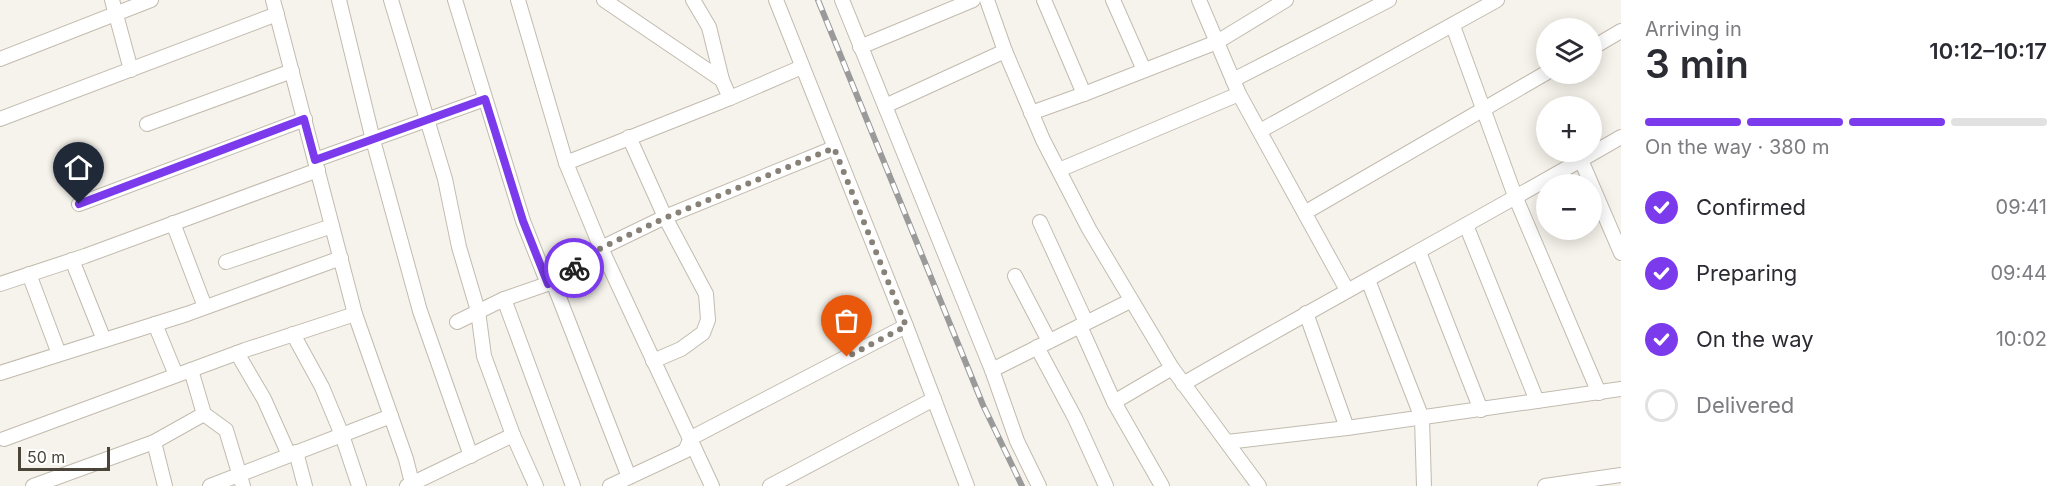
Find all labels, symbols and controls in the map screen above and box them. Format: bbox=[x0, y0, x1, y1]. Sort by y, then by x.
text: Arriving in bbox=[1645, 17, 1742, 41]
map controls bbox=[1536, 18, 1602, 240]
button: layers bbox=[1536, 18, 1602, 84]
text: 10:12–10:17 bbox=[1929, 38, 2047, 64]
text: 3 min bbox=[1645, 40, 1749, 87]
button: + bbox=[1536, 96, 1602, 162]
text: On the way · 380 m bbox=[1645, 135, 1829, 159]
pin bbox=[53, 142, 104, 204]
icon: home bbox=[62, 151, 95, 184]
button: − bbox=[1536, 174, 1602, 240]
icon: check bbox=[1645, 191, 1678, 224]
text: Confirmed bbox=[1696, 194, 1806, 220]
text: 09:41 bbox=[1996, 195, 2047, 219]
courier bbox=[544, 238, 604, 298]
icon: bike bbox=[558, 252, 591, 285]
icon: check bbox=[1645, 257, 1678, 290]
text: Preparing bbox=[1696, 260, 1797, 286]
text: 09:44 bbox=[1990, 261, 2047, 285]
pin bbox=[821, 295, 872, 357]
icon: bag bbox=[830, 304, 863, 337]
icon: check bbox=[1645, 323, 1678, 356]
text: On the way bbox=[1696, 326, 1814, 352]
text: 10:02 bbox=[1996, 327, 2047, 351]
text: Delivered bbox=[1696, 392, 1794, 418]
scale bar bbox=[18, 444, 110, 472]
text: 50 m bbox=[27, 447, 65, 467]

